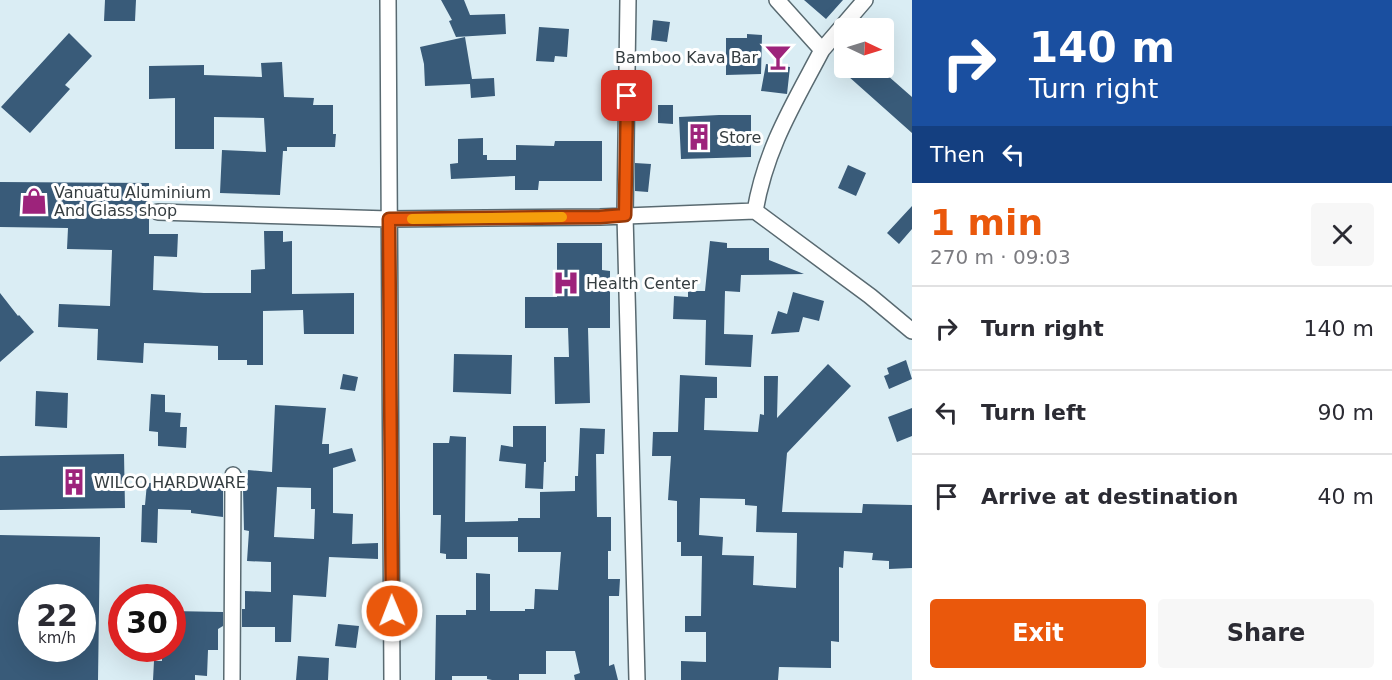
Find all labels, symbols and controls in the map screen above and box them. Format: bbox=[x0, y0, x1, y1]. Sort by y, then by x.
north arrow bbox=[834, 18, 894, 78]
map controls bbox=[834, 18, 894, 78]
text: 140 m bbox=[1029, 23, 1175, 72]
icon: right bbox=[930, 24, 1008, 102]
bar icon: Bamboo Kava Bar bbox=[763, 42, 793, 72]
place label: Bamboo Kava Bar bbox=[615, 48, 758, 67]
pin bbox=[601, 70, 652, 121]
text: Turn right bbox=[1029, 73, 1158, 104]
icon: arrive bbox=[610, 79, 643, 112]
building icon: Store bbox=[684, 122, 714, 152]
place label: Store bbox=[719, 128, 761, 147]
icon: left bbox=[997, 138, 1030, 171]
text: Then bbox=[930, 142, 985, 167]
place label: Vanuatu Aluminium And Glass shop bbox=[54, 183, 211, 220]
shop icon: Vanuatu Aluminium And Glass shop bbox=[19, 186, 49, 216]
text: 1 min bbox=[930, 202, 1043, 243]
button: close bbox=[1311, 203, 1374, 266]
text: 270 m · 09:03 bbox=[930, 245, 1071, 269]
hospital icon: Health Center bbox=[551, 268, 581, 298]
place label: Health Center bbox=[586, 274, 698, 293]
icon: right bbox=[930, 312, 963, 345]
text: Turn right bbox=[981, 316, 1104, 341]
text: 140 m bbox=[1304, 316, 1374, 341]
icon: left bbox=[930, 396, 963, 429]
text: Turn left bbox=[981, 400, 1086, 425]
text: 90 m bbox=[1318, 400, 1374, 425]
building icon: WILCO HARDWARE bbox=[59, 467, 89, 497]
place label: WILCO HARDWARE bbox=[94, 473, 246, 492]
icon: arrive bbox=[930, 480, 963, 513]
text: Arrive at destination bbox=[981, 484, 1238, 509]
text: 40 m bbox=[1318, 484, 1374, 509]
position arrow bbox=[360, 579, 424, 643]
speed limit sign: 30 bbox=[108, 584, 186, 662]
text: 22 bbox=[36, 598, 78, 633]
button: Exit bbox=[930, 599, 1146, 668]
button: Share bbox=[1158, 599, 1374, 668]
text: km/h bbox=[38, 629, 76, 647]

